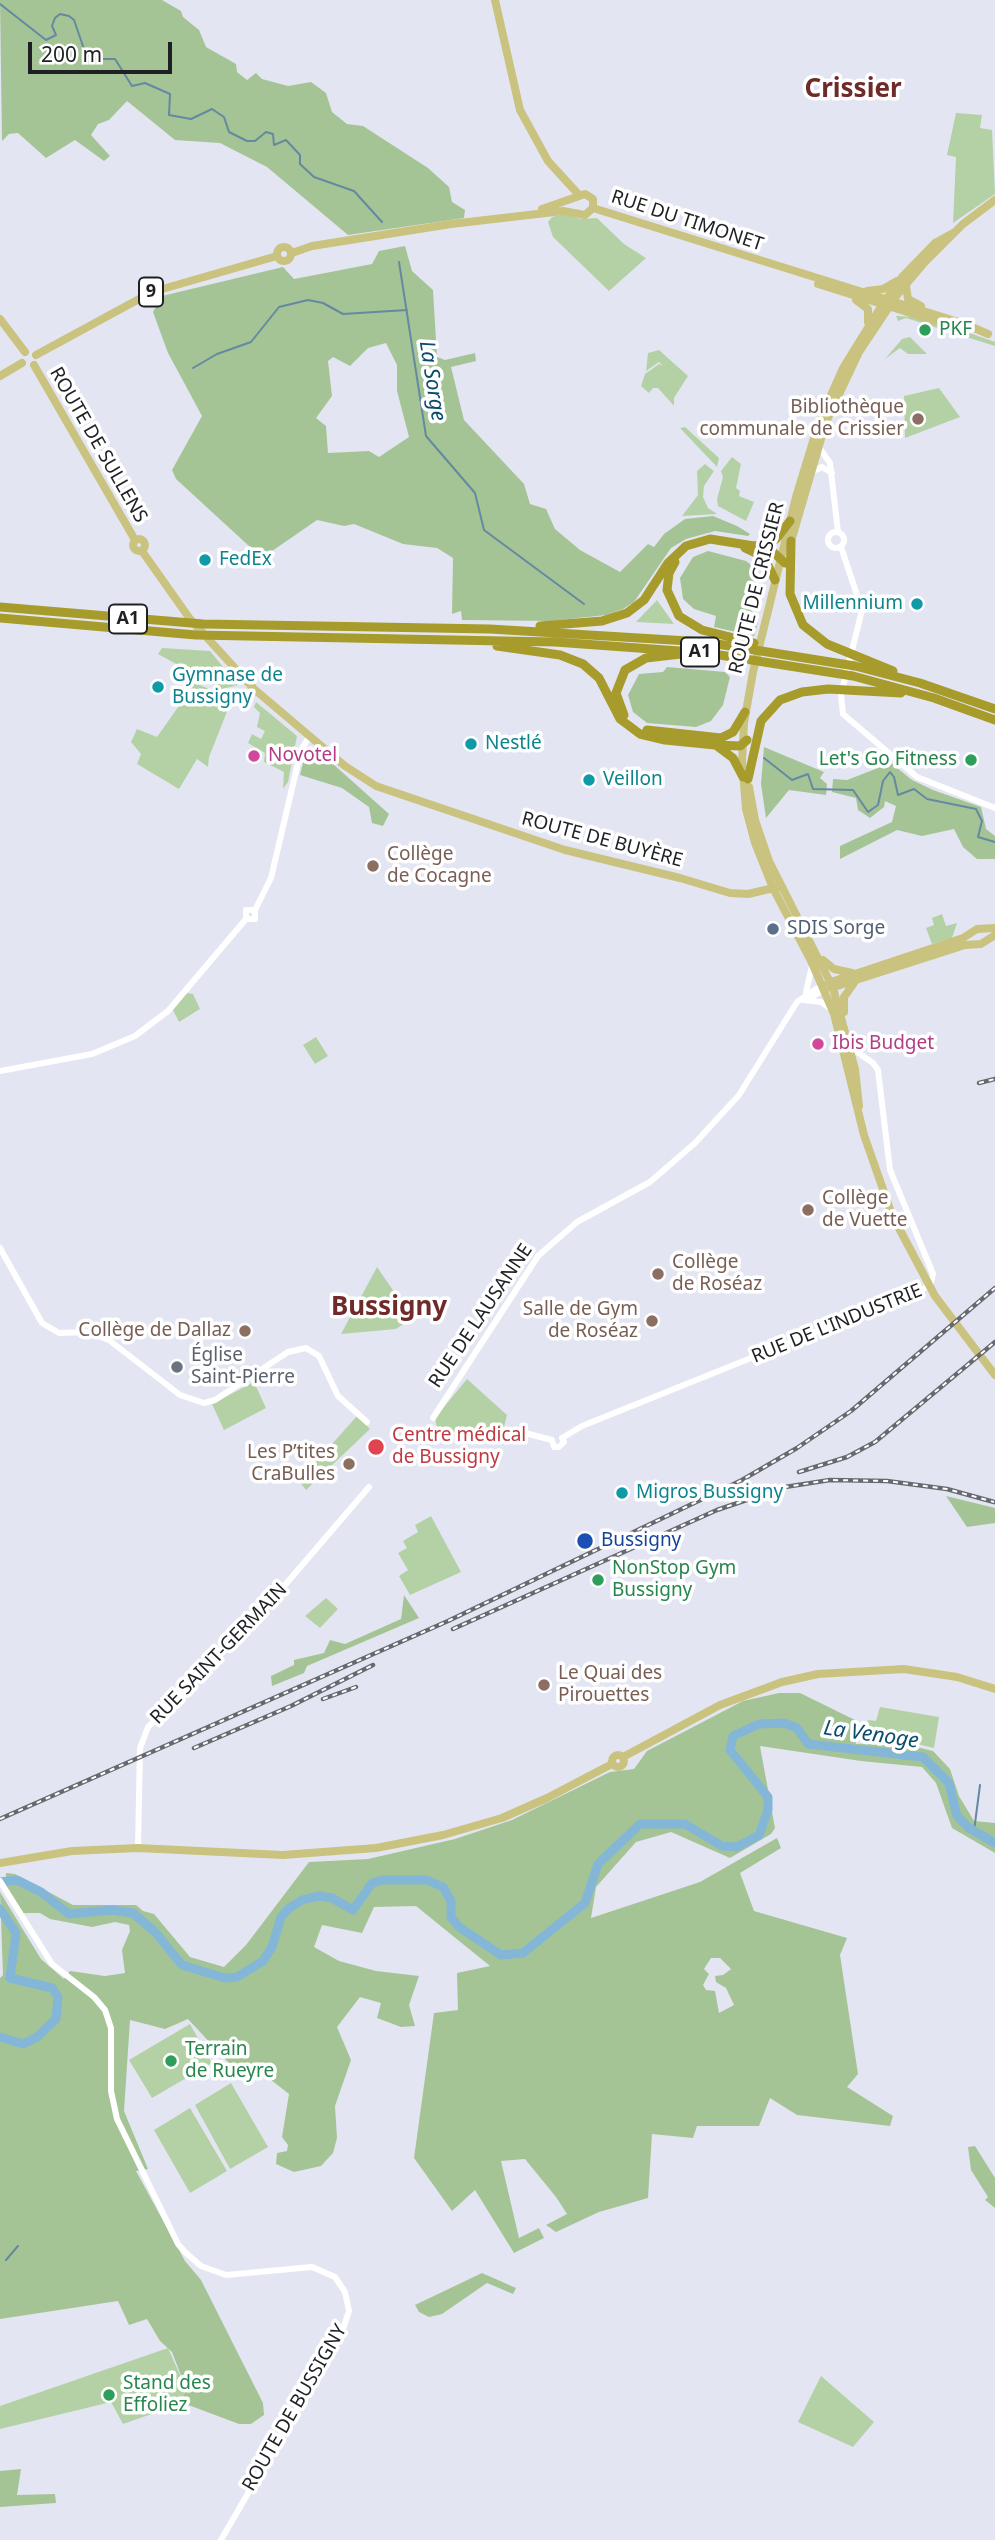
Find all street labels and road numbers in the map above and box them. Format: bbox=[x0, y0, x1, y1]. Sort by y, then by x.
street label: RUE DU TIMONET bbox=[608, 186, 766, 256]
road number: 9 bbox=[139, 278, 163, 306]
street label: ROUTE DE SULLENS bbox=[44, 363, 152, 527]
street label: ROUTE DE CRISSIER bbox=[725, 500, 789, 676]
road number: A1 bbox=[109, 604, 147, 634]
road number: A1 bbox=[681, 638, 719, 666]
street label: ROUTE DE BUYÈRE bbox=[519, 808, 685, 872]
street label: RUE DE LAUSANNE bbox=[424, 1240, 538, 1392]
street label: RUE DE L'INDUSTRIE bbox=[748, 1279, 926, 1369]
street label: RUE SAINT-GERMAIN bbox=[146, 1579, 292, 1729]
street label: ROUTE DE BUSSIGNY bbox=[238, 2321, 352, 2495]

